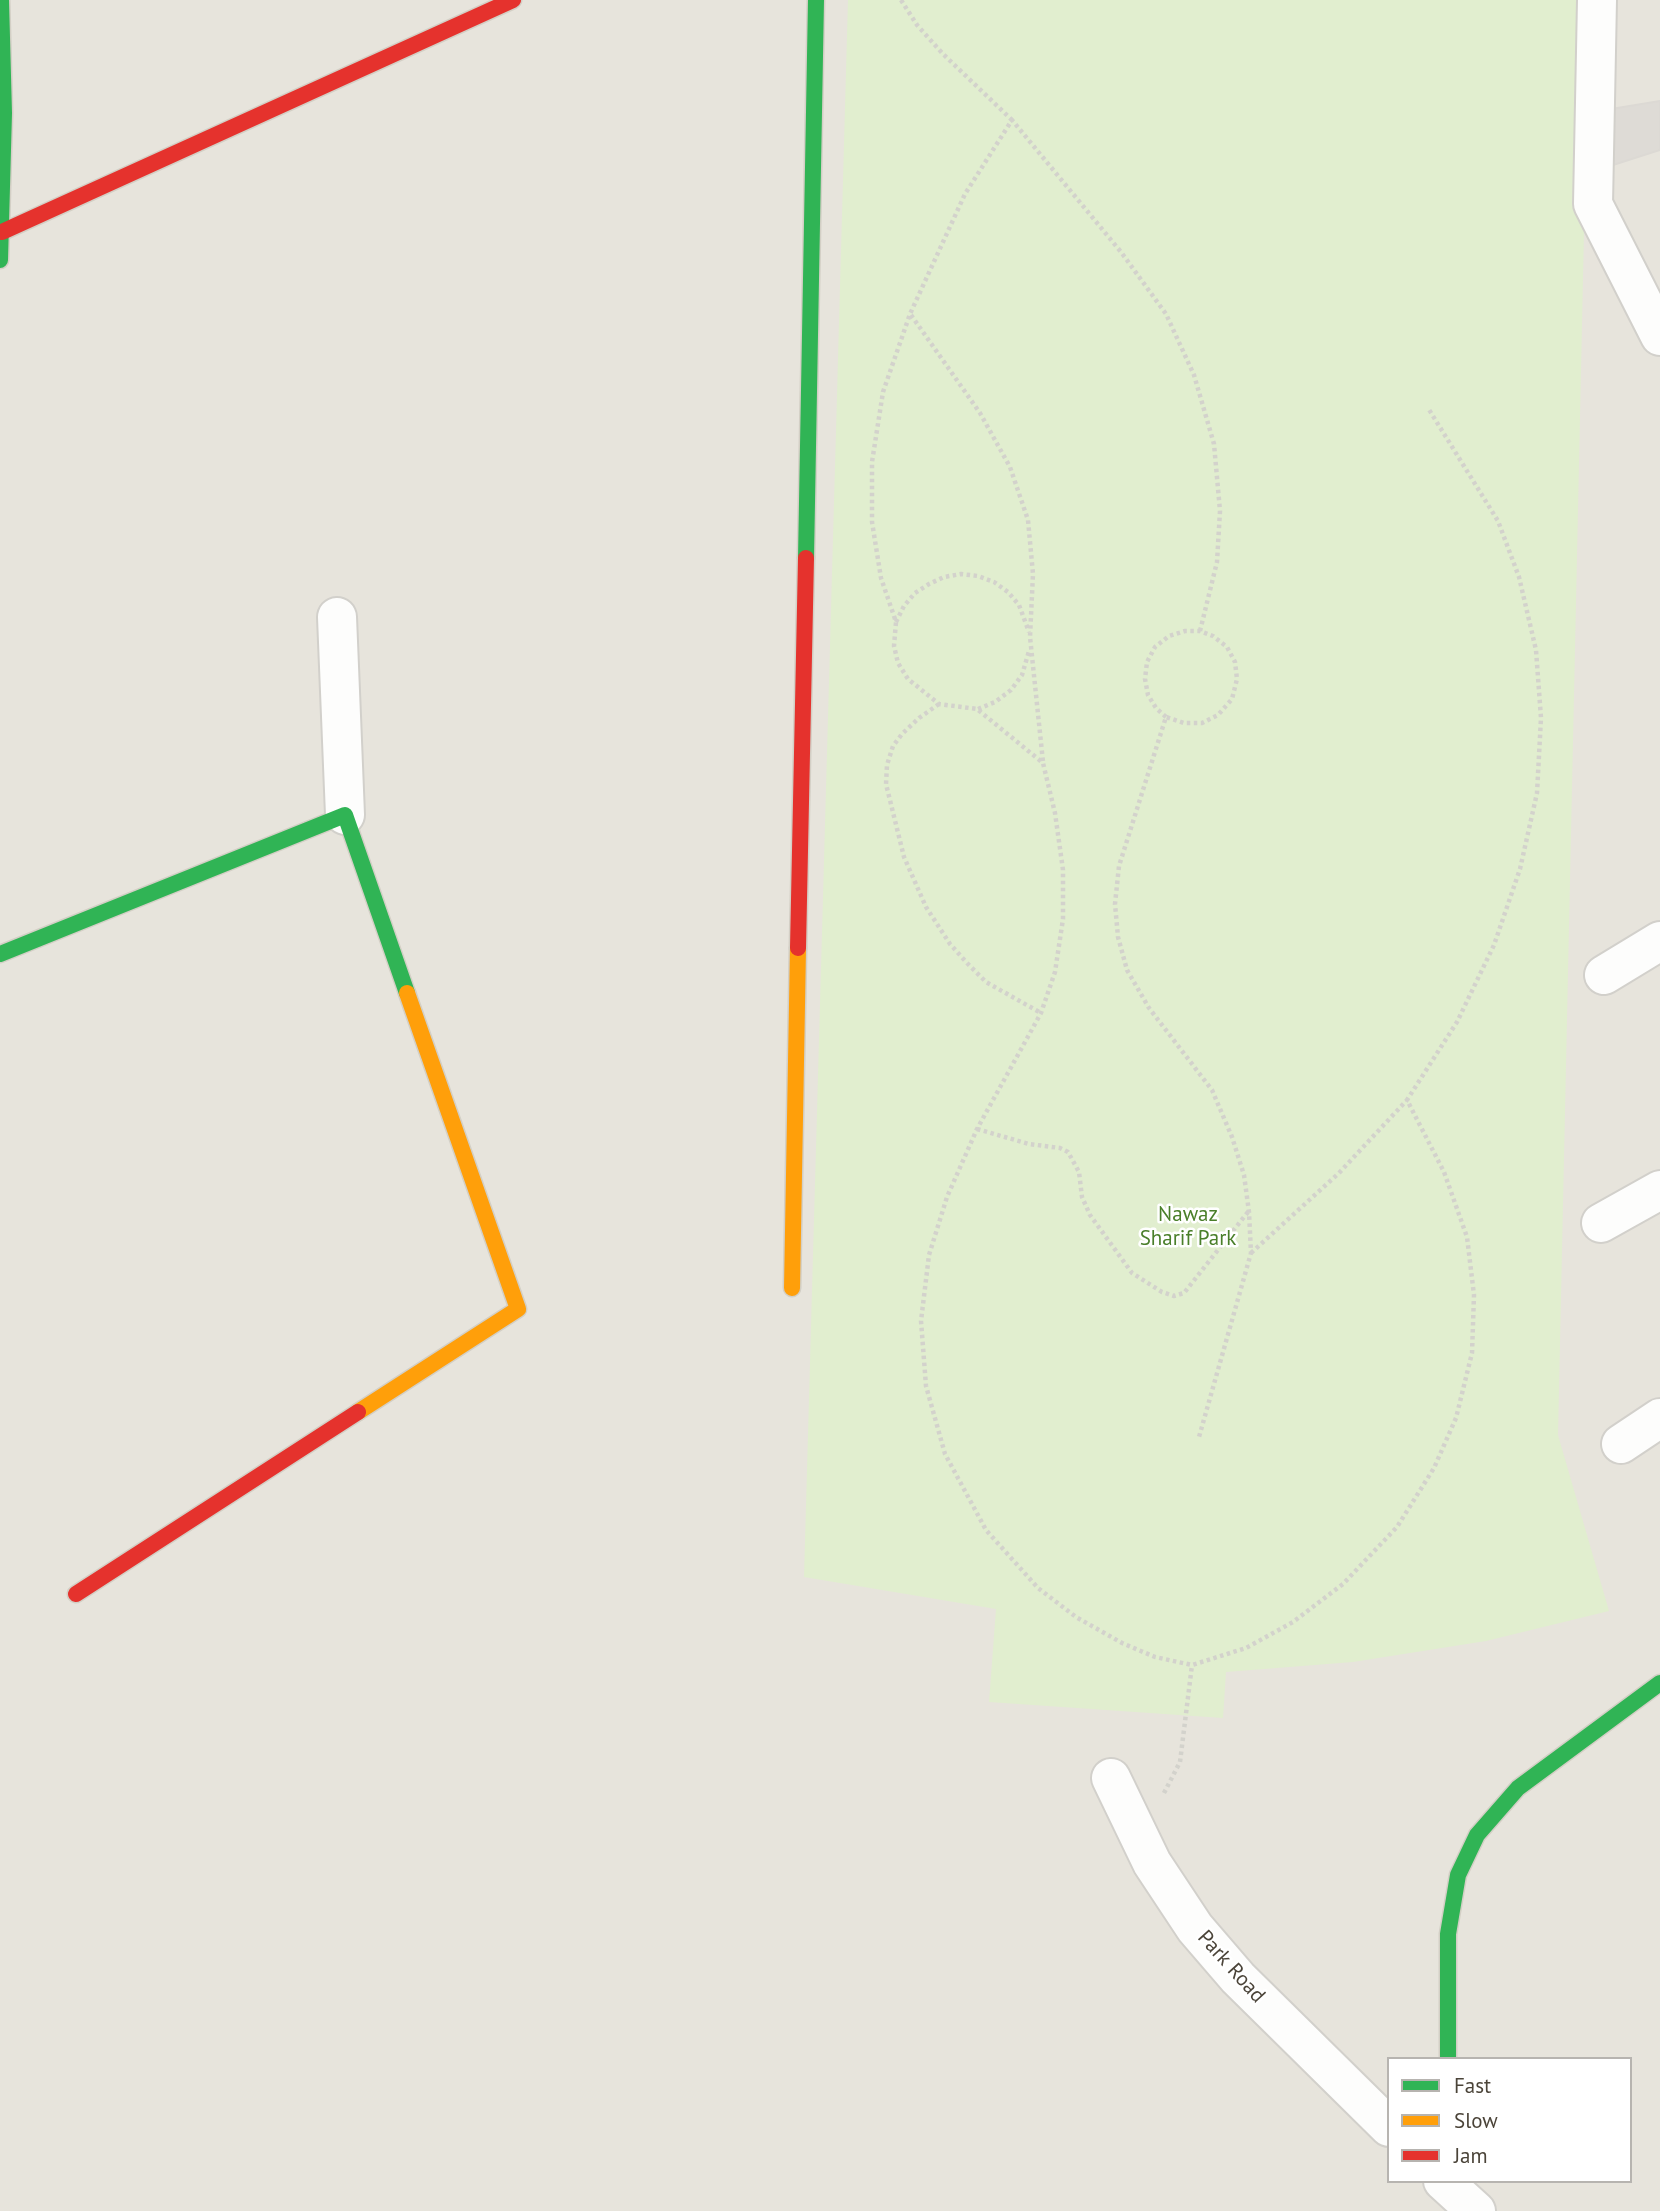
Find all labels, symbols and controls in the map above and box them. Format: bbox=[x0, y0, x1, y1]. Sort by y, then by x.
park label: Nawaz Sharif Park bbox=[1140, 1202, 1236, 1252]
street label: Park Road bbox=[1192, 1926, 1270, 2008]
legend bbox=[1387, 2057, 1632, 2183]
text: Fast bbox=[1454, 2072, 1491, 2099]
text: Slow bbox=[1454, 2107, 1498, 2134]
text: Jam bbox=[1454, 2142, 1488, 2169]

